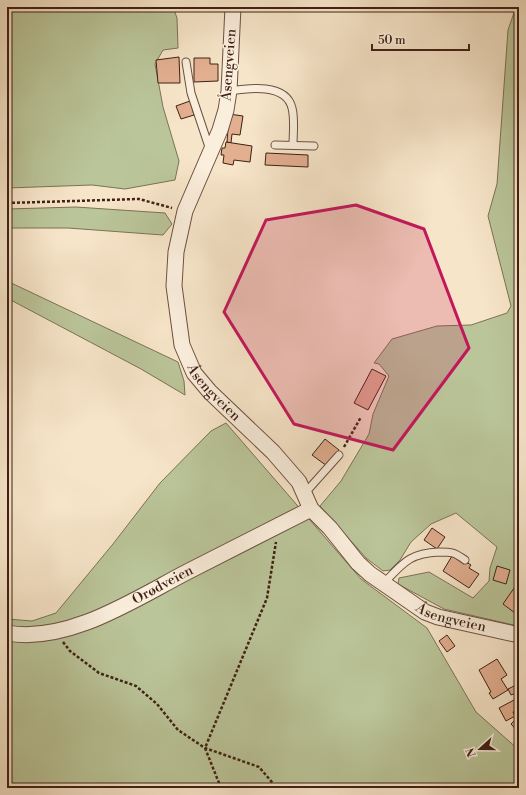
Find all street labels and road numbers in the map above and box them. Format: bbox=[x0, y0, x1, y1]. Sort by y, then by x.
street label: Åsengveien bbox=[215, 28, 241, 103]
street label: Åsengveien bbox=[182, 360, 245, 426]
street label: Orødveien bbox=[129, 561, 197, 609]
street label: Åsengveien bbox=[411, 597, 488, 637]

